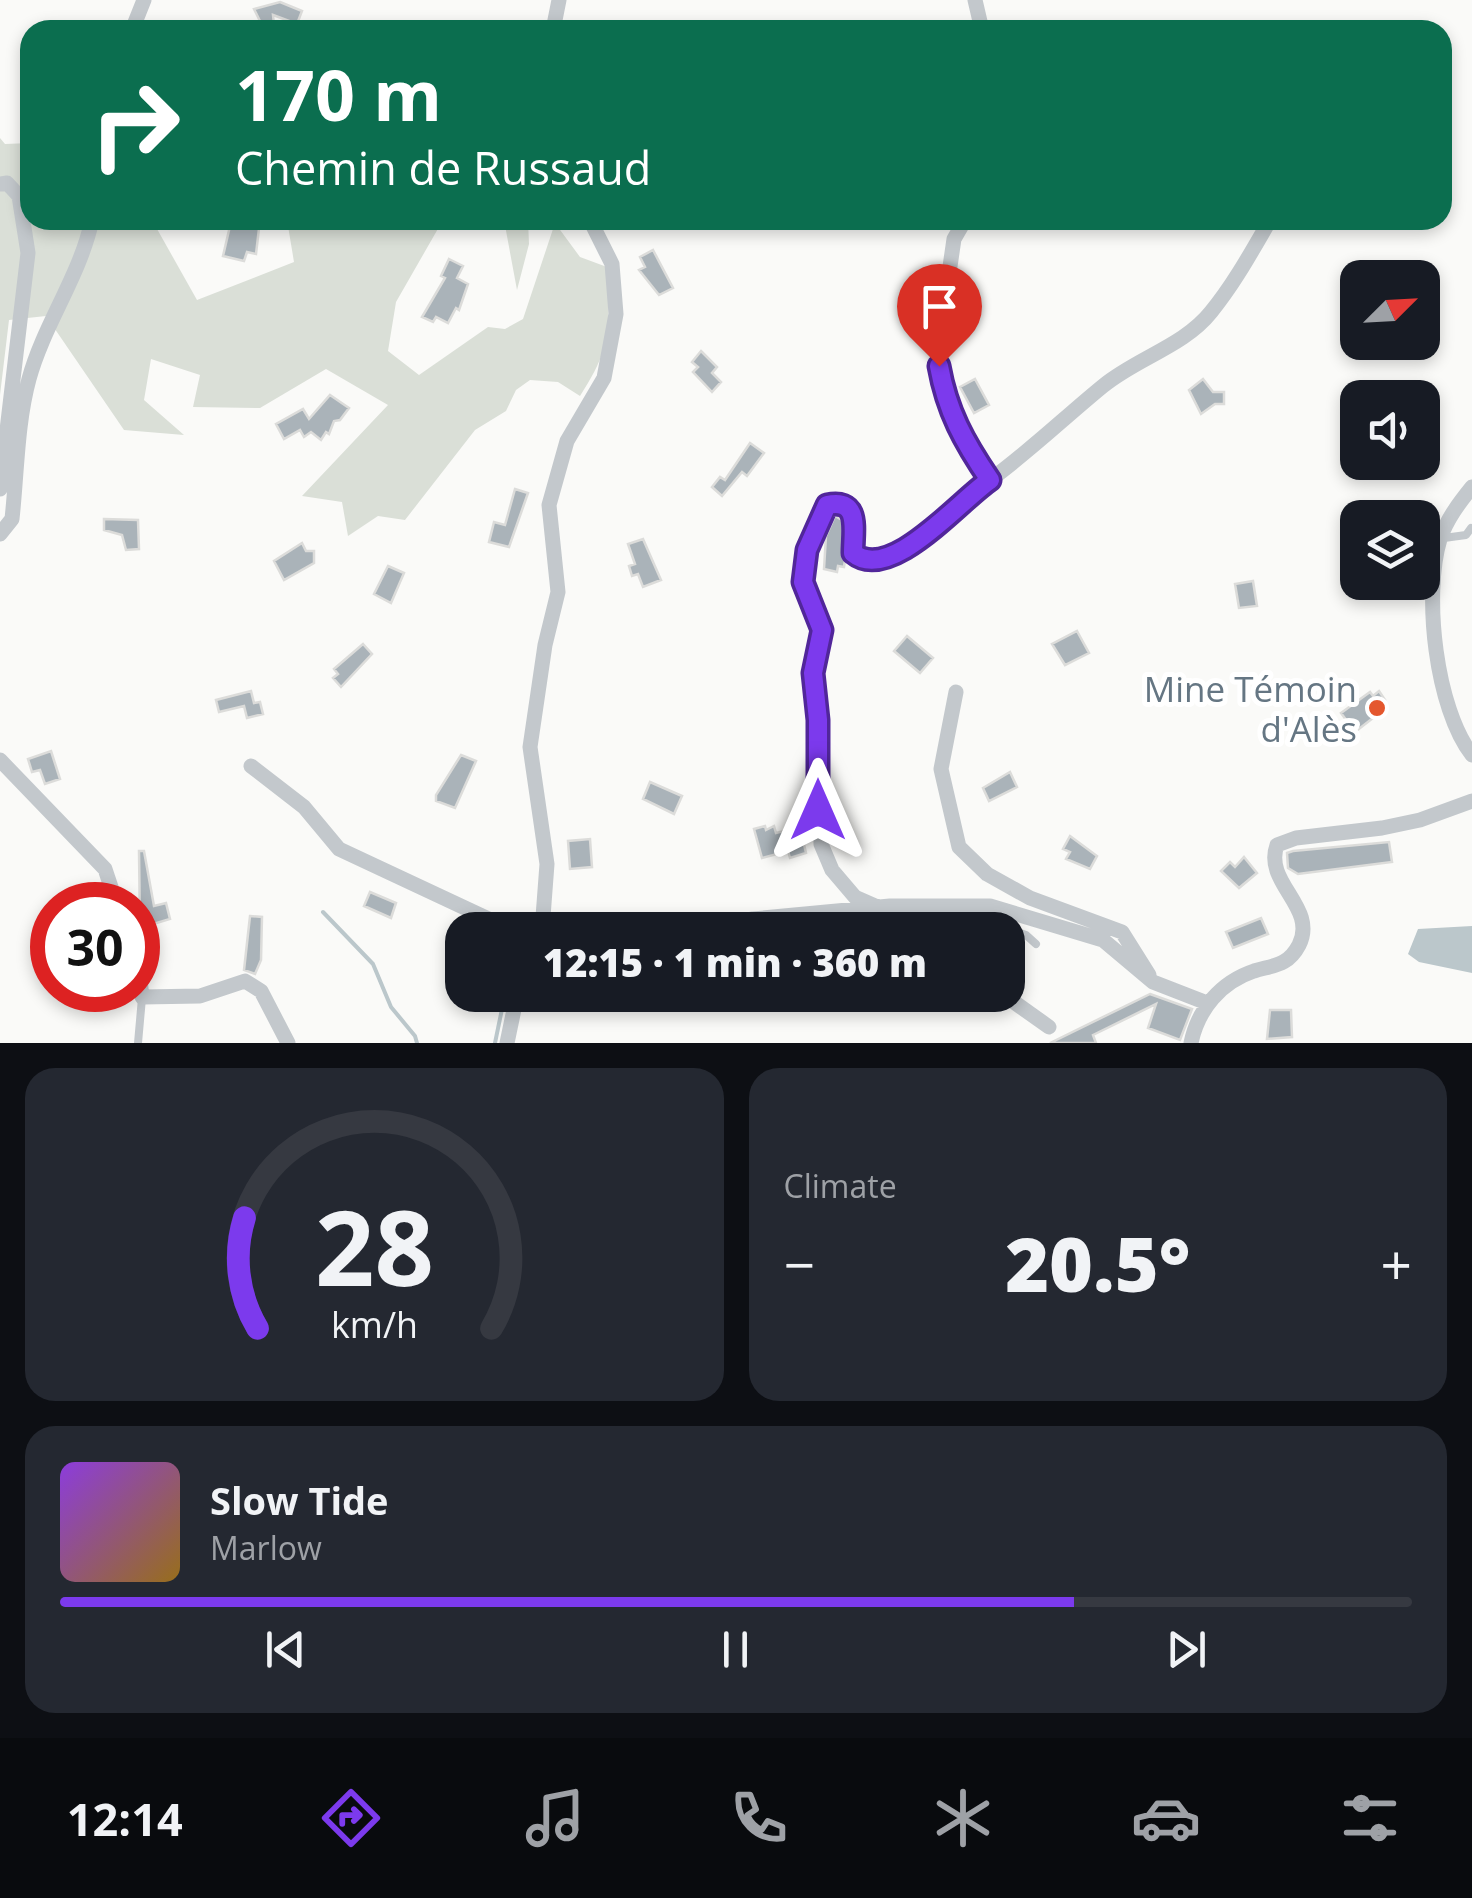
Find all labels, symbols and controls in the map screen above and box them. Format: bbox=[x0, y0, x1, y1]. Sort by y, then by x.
text: 170 m bbox=[235, 46, 442, 142]
icon: right bbox=[70, 60, 200, 190]
text: Chemin de Russaud bbox=[235, 137, 651, 198]
north arrow bbox=[1340, 260, 1440, 360]
map controls bbox=[1340, 260, 1440, 600]
pin bbox=[897, 264, 982, 367]
icon: arrive bbox=[912, 279, 967, 334]
button: sound bbox=[1340, 380, 1440, 480]
button: layers bbox=[1340, 500, 1440, 600]
place label: Mine Témoin d'Alès bbox=[1144, 665, 1357, 752]
marker: Mine Témoin d'Alès bbox=[1366, 697, 1388, 719]
position arrow bbox=[766, 758, 870, 862]
speed limit sign: 30 bbox=[30, 882, 160, 1012]
text: 12:15 · 1 min · 360 m bbox=[543, 936, 927, 988]
text: Climate bbox=[784, 1164, 897, 1207]
text: 28 bbox=[315, 1175, 434, 1316]
text: 20.5° bbox=[1005, 1212, 1190, 1314]
text: − bbox=[784, 1226, 815, 1301]
text: + bbox=[1381, 1226, 1412, 1301]
text: km/h bbox=[331, 1300, 418, 1348]
text: Slow Tide bbox=[210, 1474, 389, 1526]
text: Marlow bbox=[210, 1526, 322, 1569]
icon: previous bbox=[258, 1622, 313, 1677]
icon: pause bbox=[708, 1622, 763, 1677]
icon: next bbox=[1159, 1622, 1214, 1677]
icon: directions bbox=[316, 1783, 386, 1853]
icon: music bbox=[520, 1783, 590, 1853]
icon: phone bbox=[724, 1783, 794, 1853]
icon: climate bbox=[928, 1783, 998, 1853]
icon: car bbox=[1131, 1783, 1201, 1853]
icon: filters bbox=[1335, 1783, 1405, 1853]
text: 12:14 bbox=[67, 1788, 183, 1849]

